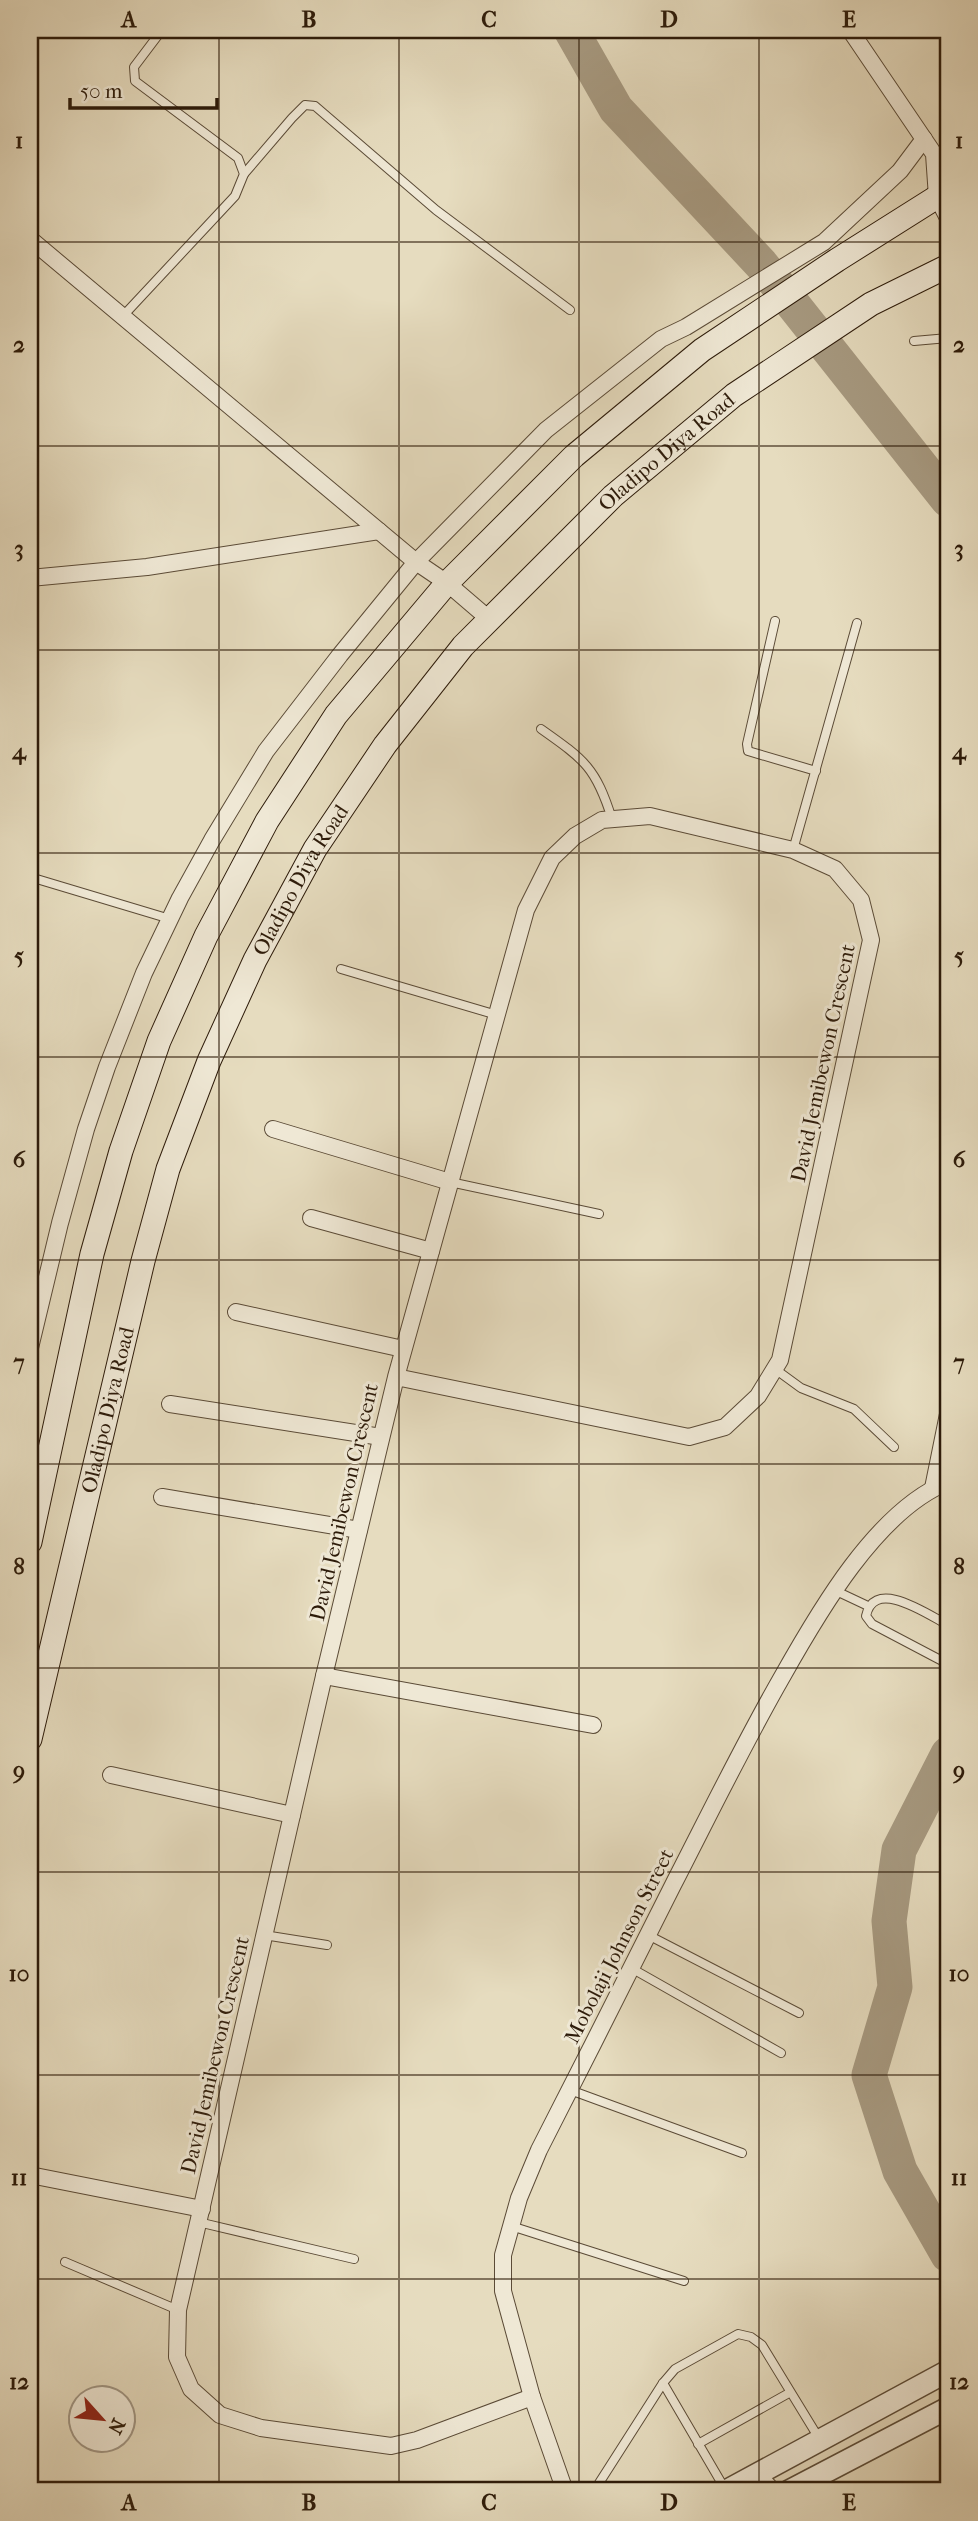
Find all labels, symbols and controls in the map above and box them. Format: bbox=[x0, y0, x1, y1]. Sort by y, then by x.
text: A bbox=[120, 6, 138, 33]
text: B bbox=[302, 6, 317, 33]
text: C bbox=[481, 6, 497, 33]
text: D bbox=[660, 6, 678, 33]
text: E bbox=[842, 6, 856, 33]
scale bar bbox=[70, 66, 217, 110]
text: 50 m bbox=[80, 79, 123, 103]
text: 1 bbox=[15, 127, 23, 154]
text: 1 bbox=[955, 127, 963, 154]
text: 2 bbox=[13, 331, 25, 358]
text: 2 bbox=[953, 331, 965, 358]
street label: Oladipo Diya Road bbox=[593, 387, 740, 516]
text: 3 bbox=[14, 535, 24, 562]
text: 3 bbox=[954, 535, 964, 562]
text: 4 bbox=[11, 738, 27, 765]
text: 4 bbox=[951, 738, 967, 765]
street label: Oladipo Diya Road bbox=[248, 800, 354, 960]
street label: David Jemibewon Crescent bbox=[786, 941, 860, 1184]
text: 5 bbox=[14, 942, 24, 969]
text: 5 bbox=[954, 942, 964, 969]
text: 6 bbox=[13, 1146, 26, 1173]
text: 6 bbox=[953, 1146, 966, 1173]
street label: Oladipo Diya Road bbox=[76, 1324, 139, 1496]
text: 7 bbox=[12, 1349, 25, 1376]
text: 7 bbox=[952, 1349, 965, 1376]
street label: David Jemibewon Crescent bbox=[305, 1380, 383, 1623]
text: 8 bbox=[13, 1553, 25, 1580]
text: 8 bbox=[953, 1553, 965, 1580]
text: 9 bbox=[12, 1757, 25, 1784]
text: 9 bbox=[952, 1757, 965, 1784]
street label: Mobolaji Johnson Street bbox=[560, 1844, 679, 2047]
street label: David Jemibewon Crescent bbox=[176, 1933, 254, 2176]
text: 10 bbox=[9, 1960, 29, 1987]
text: 10 bbox=[949, 1960, 969, 1987]
text: 11 bbox=[11, 2164, 27, 2191]
text: 11 bbox=[951, 2164, 967, 2191]
text: 12 bbox=[9, 2368, 29, 2395]
text: 12 bbox=[949, 2368, 969, 2395]
north arrow bbox=[66, 2384, 136, 2454]
text: N bbox=[103, 2415, 129, 2438]
text: A bbox=[120, 2489, 138, 2516]
text: B bbox=[302, 2489, 317, 2516]
text: C bbox=[481, 2489, 497, 2516]
text: D bbox=[660, 2489, 678, 2516]
text: E bbox=[842, 2489, 856, 2516]

